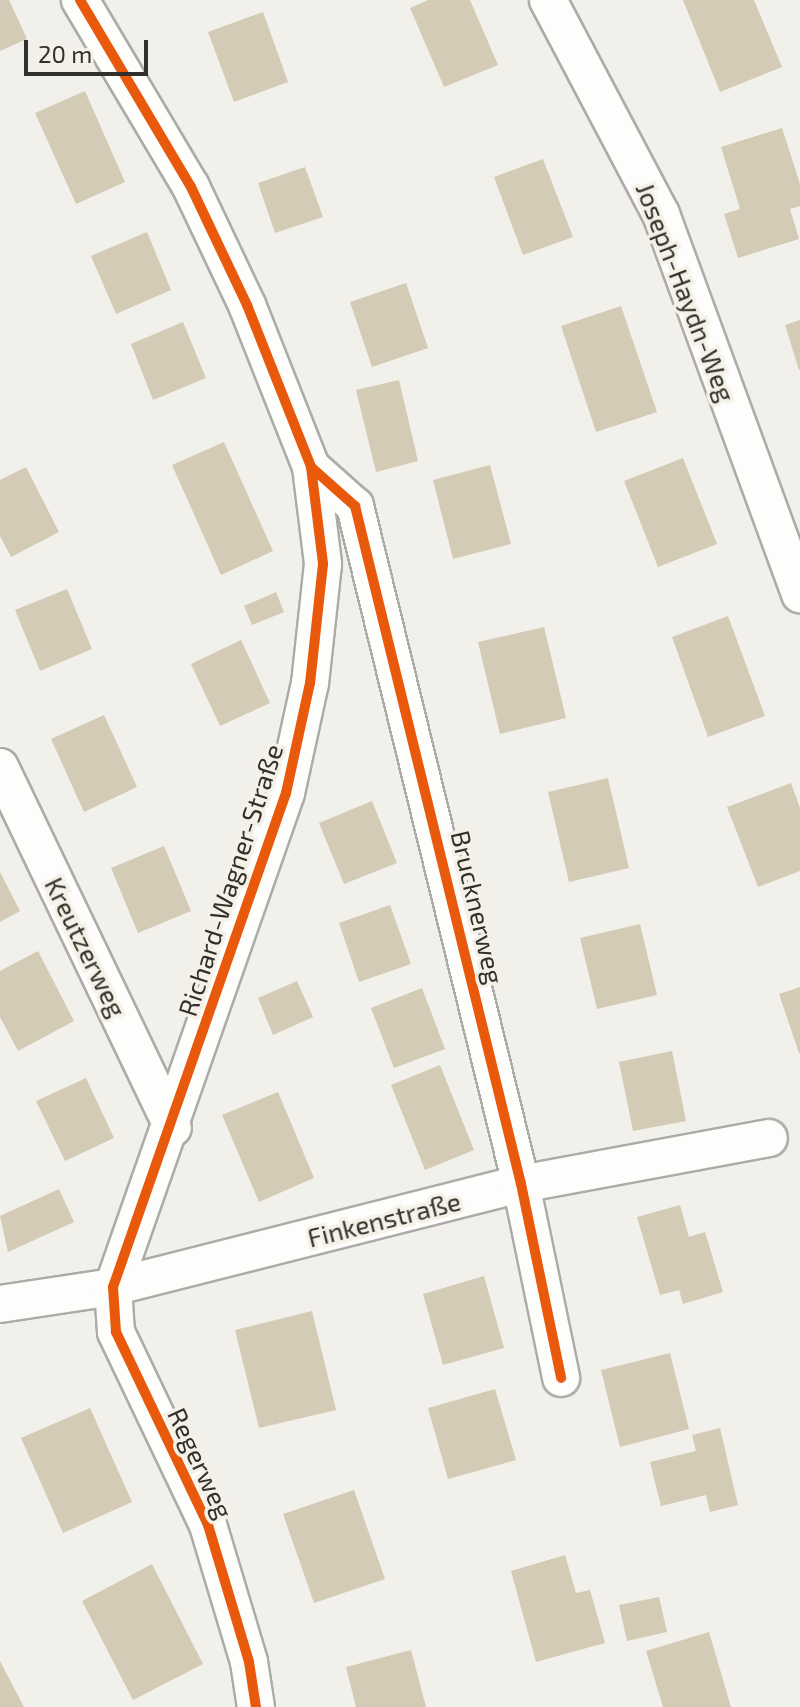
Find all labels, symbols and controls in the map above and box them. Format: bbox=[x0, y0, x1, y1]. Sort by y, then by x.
scale bar bbox=[28, 24, 152, 74]
text: 20 m bbox=[38, 39, 92, 68]
street label: Joseph-Haydn-Weg bbox=[630, 178, 742, 406]
street label: Richard-Wagner-Straße bbox=[171, 740, 289, 1020]
street label: Brucknerweg bbox=[445, 827, 511, 987]
street label: Kreutzerweg bbox=[39, 872, 133, 1022]
street label: Finkenstraße bbox=[304, 1185, 464, 1253]
street label: Regerweg bbox=[162, 1403, 240, 1523]

